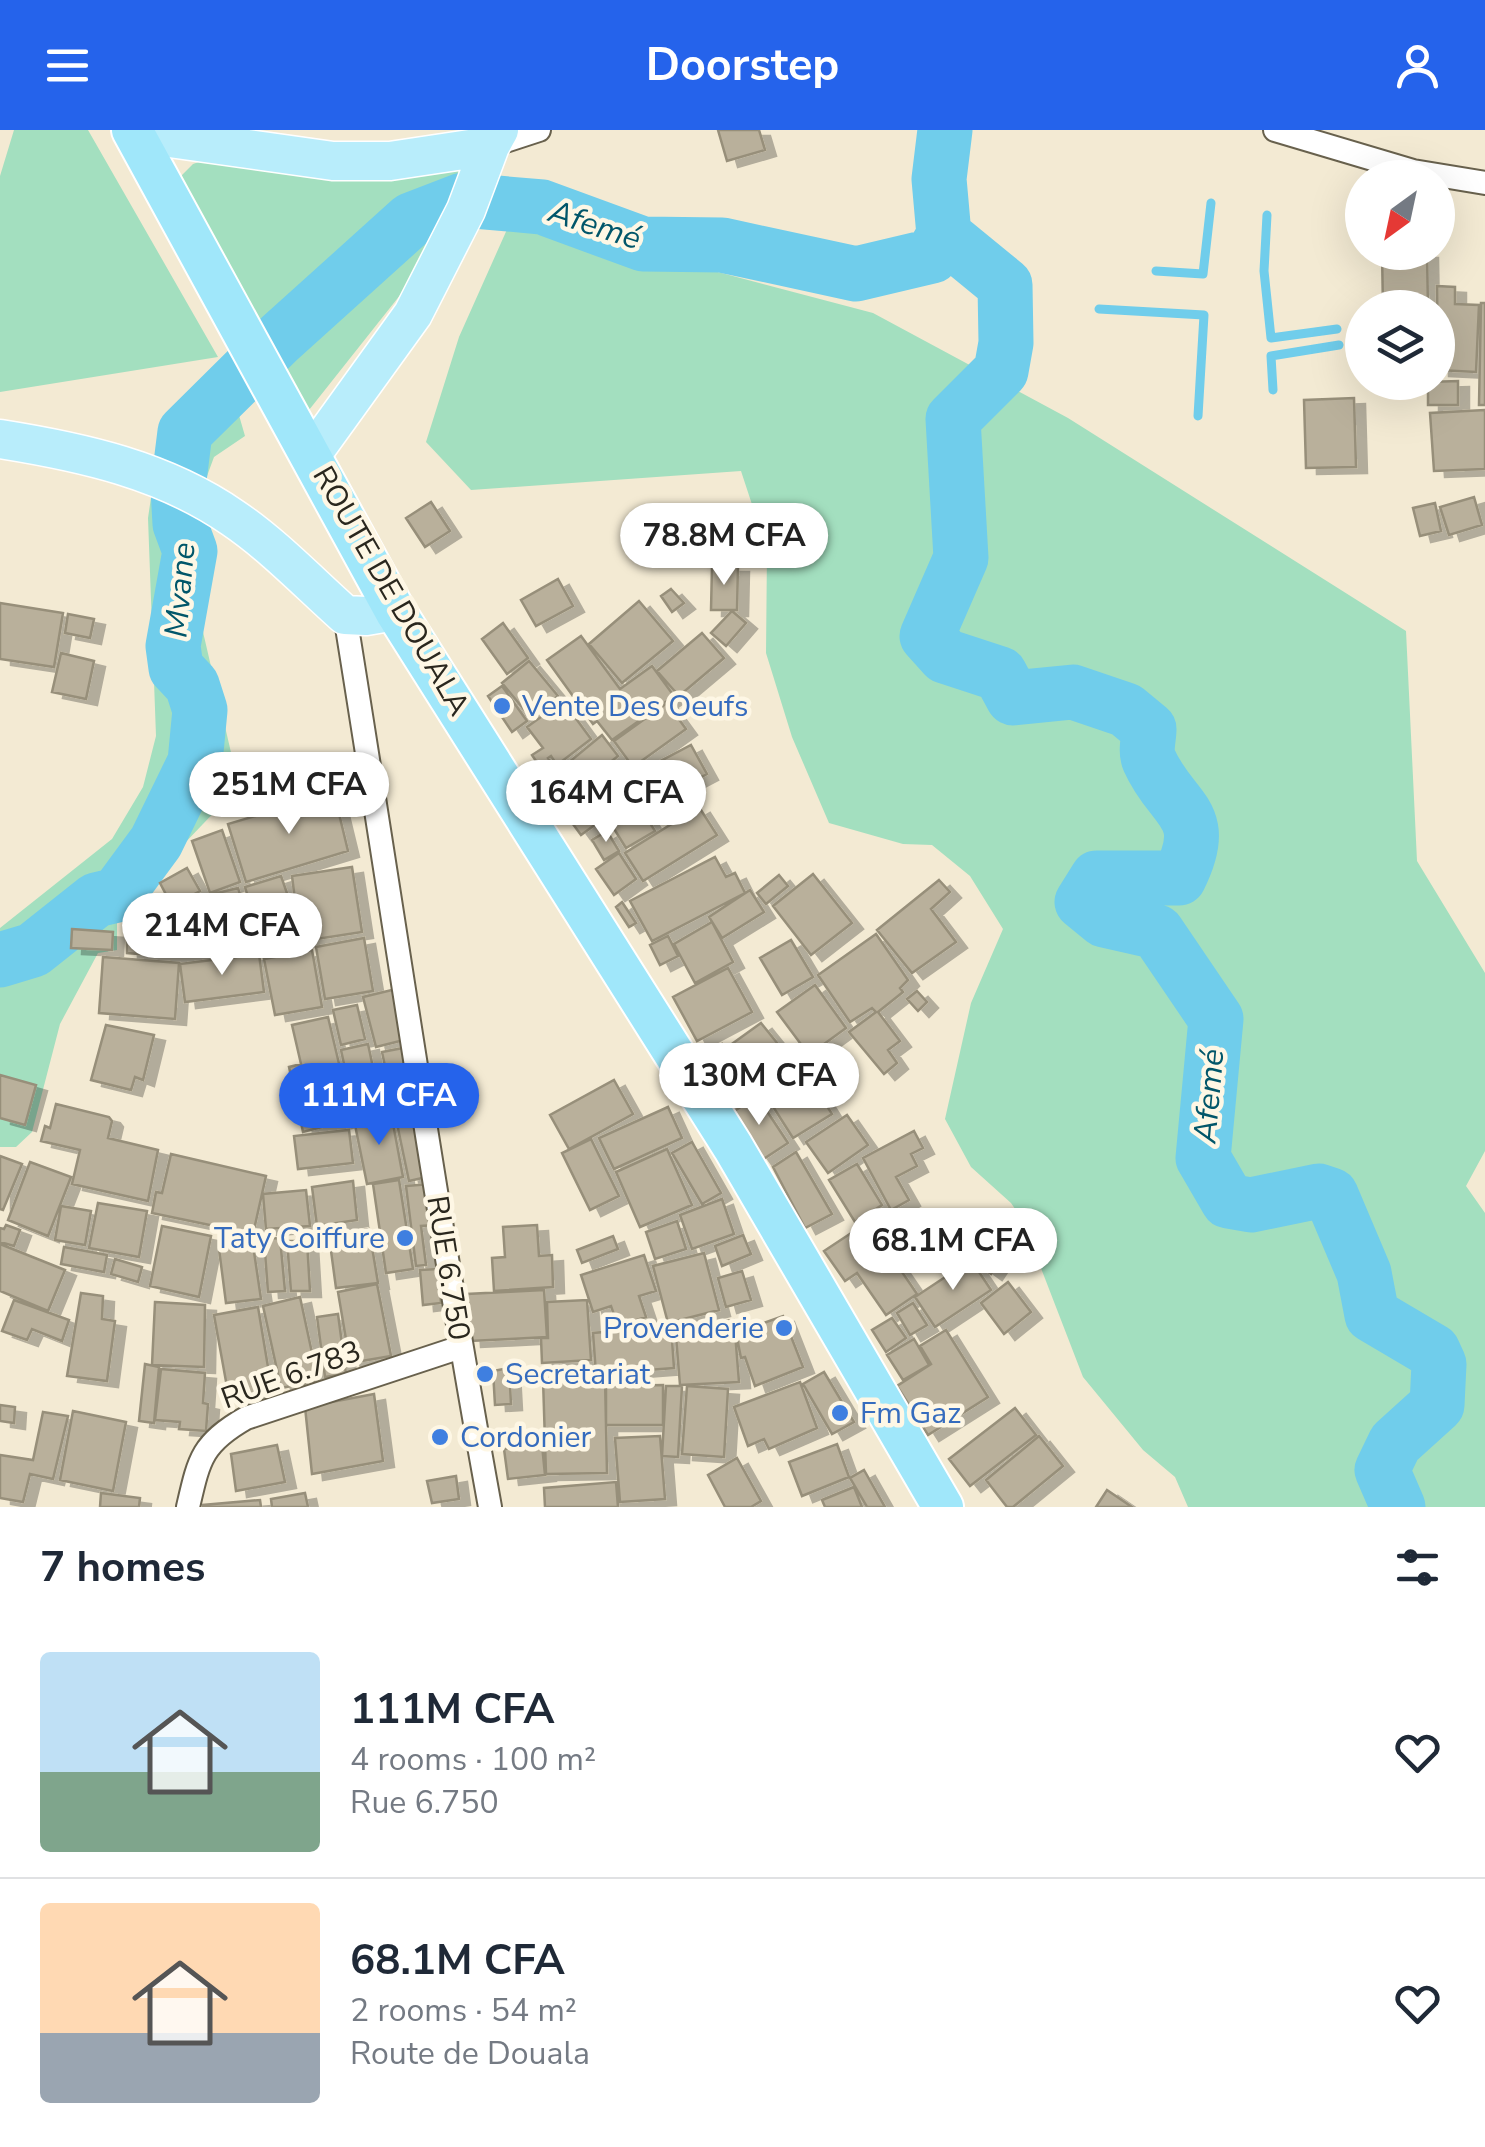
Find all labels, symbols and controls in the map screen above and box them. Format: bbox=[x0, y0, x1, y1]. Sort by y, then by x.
text: Doorstep bbox=[646, 35, 839, 96]
icon: menu bbox=[40, 38, 95, 93]
icon: person bbox=[1390, 38, 1445, 93]
north arrow bbox=[1345, 160, 1455, 270]
map controls bbox=[1345, 160, 1455, 400]
water label: Afemé bbox=[542, 190, 647, 260]
button: layers bbox=[1345, 290, 1455, 400]
street label: ROUTE DE DOUALA bbox=[303, 459, 479, 723]
pin: 78.8M CFA bbox=[610, 503, 838, 588]
text: 78.8M CFA bbox=[642, 514, 806, 557]
water label: Mvane bbox=[154, 540, 206, 640]
place label: Vente Des Oeufs bbox=[521, 686, 748, 727]
marker: Vente Des Oeufs bbox=[491, 695, 513, 717]
pin: 251M CFA bbox=[186, 752, 392, 837]
pin: 164M CFA bbox=[503, 760, 709, 845]
text: 251M CFA bbox=[211, 763, 367, 806]
text: 164M CFA bbox=[528, 771, 684, 814]
pin: 214M CFA bbox=[119, 893, 325, 978]
text: 214M CFA bbox=[144, 904, 300, 947]
pin: 130M CFA bbox=[656, 1043, 862, 1128]
water label: Afemé bbox=[1183, 1047, 1235, 1146]
text: 130M CFA bbox=[681, 1054, 837, 1097]
pin: 111M CFA bbox=[276, 1063, 482, 1148]
text: 111M CFA bbox=[301, 1074, 457, 1117]
street label: RUE 6.750 bbox=[416, 1193, 480, 1343]
pin: 68.1M CFA bbox=[839, 1208, 1067, 1293]
place label: Taty Coiffure bbox=[214, 1218, 385, 1259]
text: 68.1M CFA bbox=[871, 1219, 1035, 1262]
marker: Taty Coiffure bbox=[394, 1227, 416, 1249]
place label: Provenderie bbox=[603, 1308, 764, 1349]
marker: Provenderie bbox=[773, 1317, 795, 1339]
street label: RUE 6.783 bbox=[215, 1331, 367, 1419]
place label: Secretariat bbox=[505, 1354, 651, 1395]
marker: Secretariat bbox=[474, 1363, 496, 1385]
place label: Fm Gaz bbox=[860, 1393, 961, 1434]
marker: Fm Gaz bbox=[829, 1402, 851, 1424]
place label: Cordonier bbox=[460, 1417, 591, 1458]
marker: Cordonier bbox=[429, 1426, 451, 1448]
text: 7 homes bbox=[40, 1539, 205, 1596]
icon: filters bbox=[1390, 1540, 1445, 1595]
text: 111M CFA bbox=[350, 1681, 554, 1738]
icon: home bbox=[120, 1692, 240, 1812]
icon: heart bbox=[1390, 1725, 1445, 1780]
text: 4 rooms · 100 m² bbox=[350, 1738, 596, 1781]
text: Rue 6.750 bbox=[350, 1781, 499, 1824]
text: 68.1M CFA bbox=[350, 1932, 565, 1989]
icon: home bbox=[120, 1943, 240, 2063]
icon: heart bbox=[1390, 1976, 1445, 2031]
text: 2 rooms · 54 m² bbox=[350, 1989, 577, 2032]
text: Route de Douala bbox=[350, 2032, 590, 2075]

